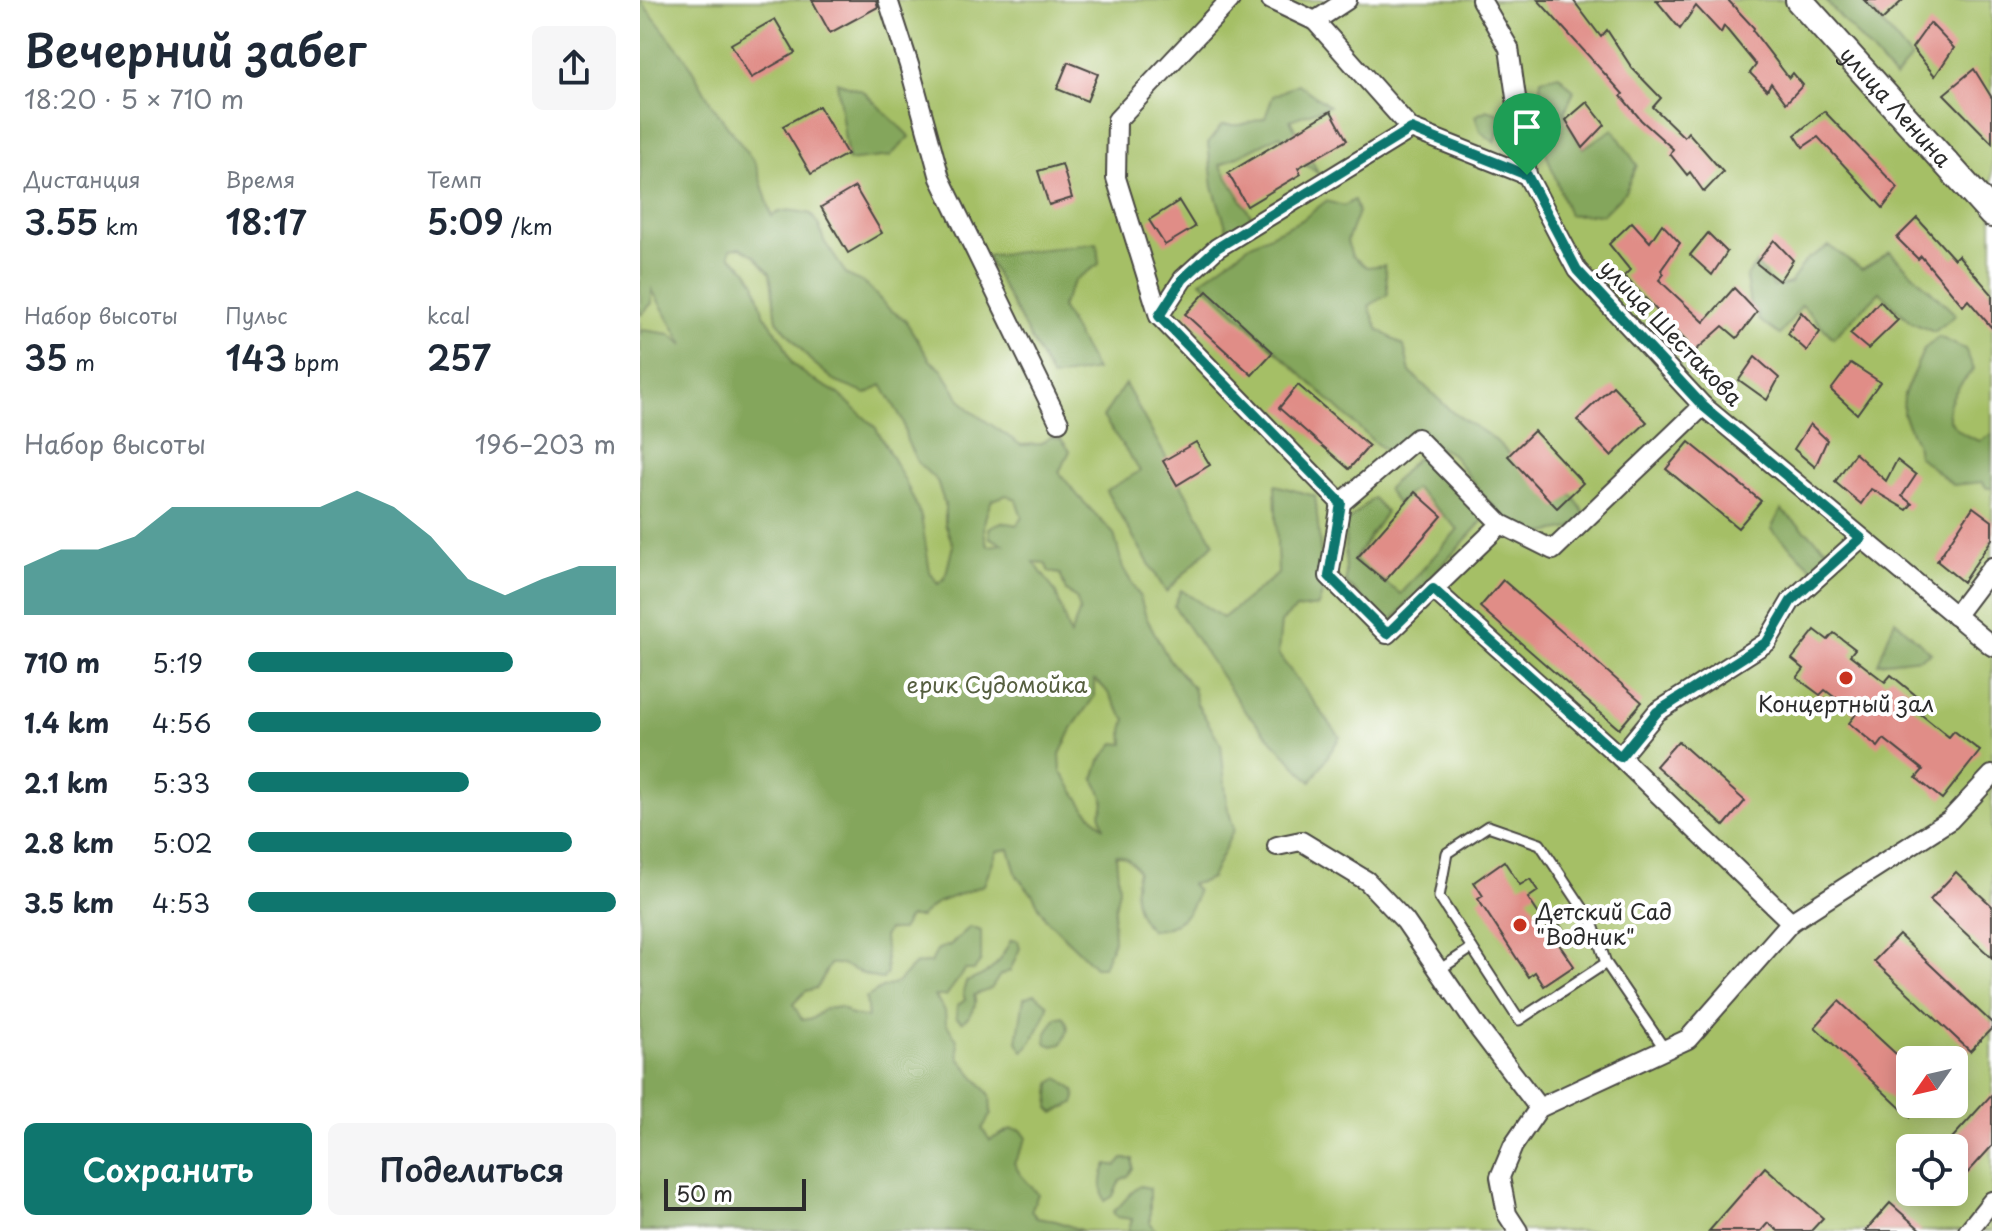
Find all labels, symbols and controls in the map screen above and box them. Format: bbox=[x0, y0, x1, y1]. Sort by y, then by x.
text: Вечерний забег bbox=[24, 16, 366, 82]
button: share bbox=[532, 26, 616, 110]
street label: улица Ленина bbox=[1833, 38, 1960, 174]
text: 18:20 · 5 × 710 m bbox=[24, 79, 244, 118]
pin bbox=[1493, 93, 1561, 175]
icon: arrive bbox=[1505, 105, 1549, 149]
text: Дистанция bbox=[24, 162, 141, 195]
text: Время bbox=[225, 162, 296, 195]
text: Темп bbox=[427, 162, 482, 195]
text: 3.55 bbox=[24, 195, 98, 247]
text: 18:17 bbox=[225, 195, 307, 247]
text: 5:09 bbox=[427, 195, 504, 247]
text: km bbox=[98, 209, 139, 242]
text: /km bbox=[504, 209, 553, 242]
street label: улица Шестакова bbox=[1593, 251, 1751, 413]
text: Набор высоты bbox=[24, 298, 178, 331]
text: Пульс bbox=[225, 298, 288, 331]
text: kcal bbox=[427, 298, 471, 331]
text: 35 bbox=[24, 331, 68, 383]
text: 143 bbox=[225, 331, 287, 383]
text: 257 bbox=[427, 331, 491, 383]
text: m bbox=[68, 345, 95, 378]
text: bpm bbox=[287, 345, 340, 378]
text: Набор высоты bbox=[24, 424, 206, 463]
text: 196–203 m bbox=[475, 424, 616, 463]
text: 710 m bbox=[24, 643, 100, 682]
text: 5:19 bbox=[152, 643, 203, 682]
park label: ерик Судомойка bbox=[906, 667, 1088, 700]
marker: Концертный зал bbox=[1837, 669, 1855, 687]
place label: Концертный зал bbox=[1758, 686, 1934, 719]
text: 1.4 km bbox=[24, 703, 109, 742]
text: 4:56 bbox=[152, 703, 211, 742]
text: 2.1 km bbox=[24, 763, 108, 802]
text: 5:33 bbox=[152, 763, 210, 802]
text: 2.8 km bbox=[24, 823, 114, 862]
text: 5:02 bbox=[152, 823, 213, 862]
text: 3.5 km bbox=[24, 883, 114, 922]
text: 4:53 bbox=[152, 883, 210, 922]
place label: Детский Сад "Водник" bbox=[1535, 894, 1672, 952]
marker: Детский Сад "Водник" bbox=[1511, 916, 1529, 934]
north arrow bbox=[1896, 1046, 1968, 1118]
map controls bbox=[1896, 1046, 1968, 1206]
button: Сохранить bbox=[24, 1123, 312, 1215]
button: Поделиться bbox=[328, 1123, 616, 1215]
button: locate bbox=[1896, 1134, 1968, 1206]
scale bar bbox=[664, 1175, 806, 1211]
text: 50 m bbox=[676, 1176, 733, 1209]

